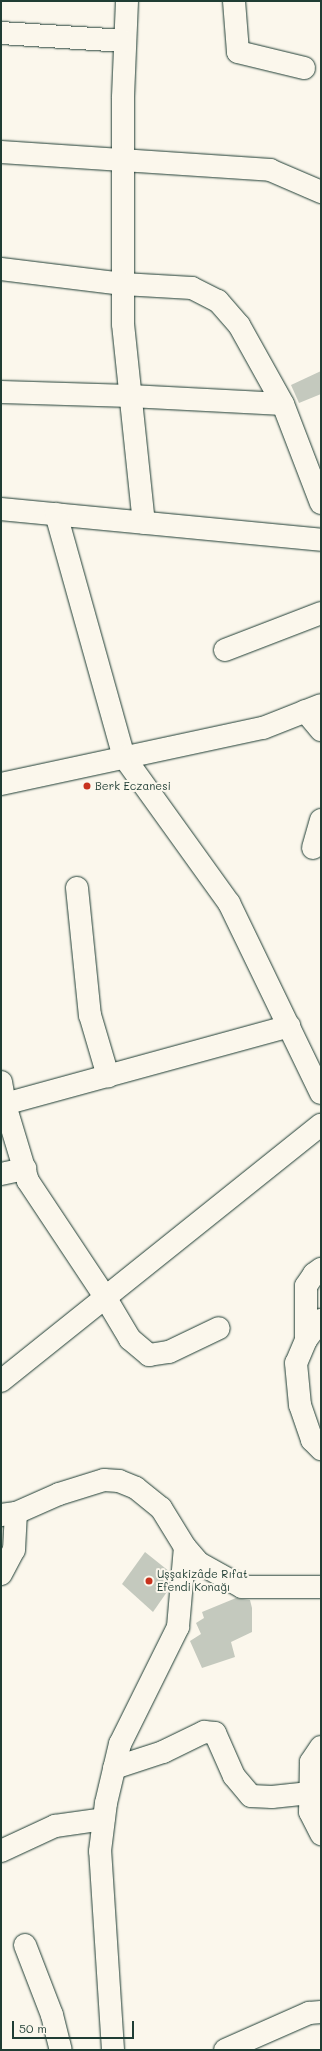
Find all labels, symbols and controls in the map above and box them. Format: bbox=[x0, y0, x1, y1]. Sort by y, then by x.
place label: Berk Eczanesi bbox=[95, 779, 171, 793]
marker: Berk Eczanesi bbox=[82, 781, 92, 791]
place label: Uşşakizâde Rıfat Efendi Konağı bbox=[157, 1568, 248, 1594]
marker: Uşşakizâde Rıfat Efendi Konağı bbox=[144, 1576, 154, 1586]
scale bar bbox=[14, 2013, 136, 2039]
text: 50 m bbox=[19, 2020, 47, 2036]

